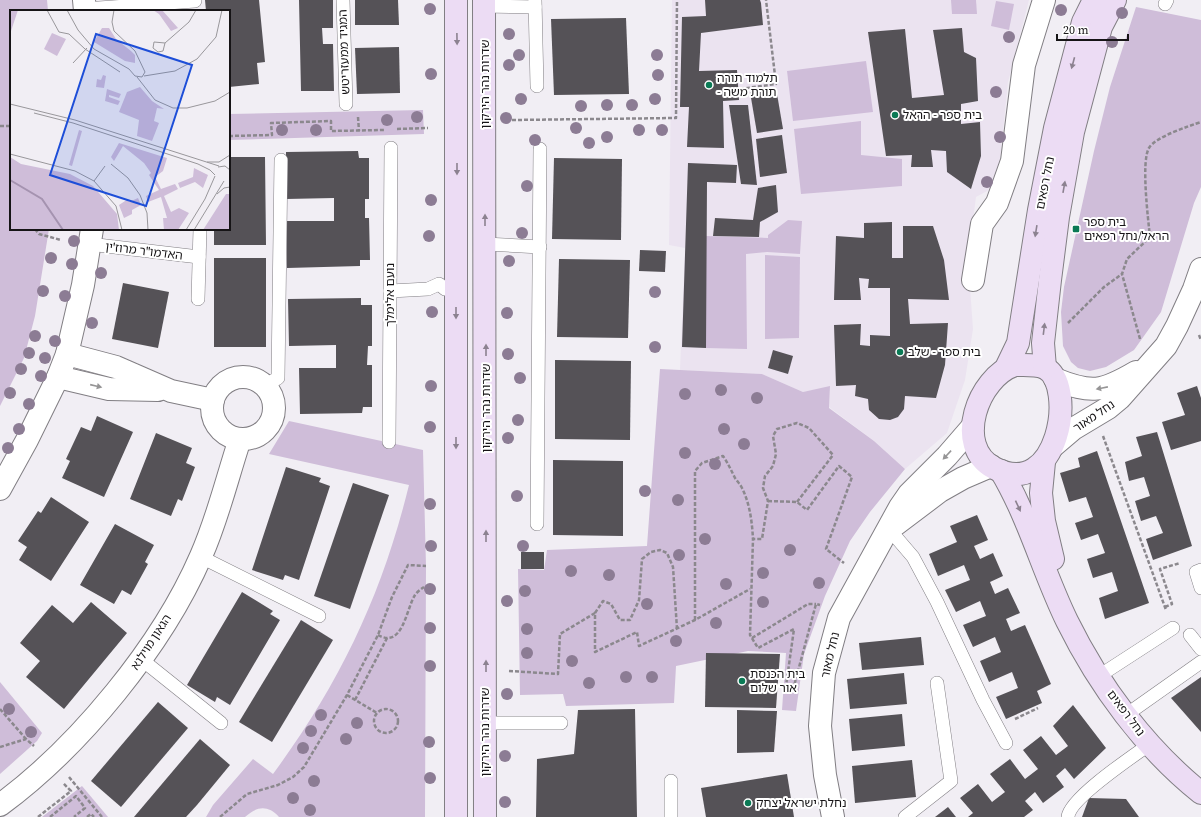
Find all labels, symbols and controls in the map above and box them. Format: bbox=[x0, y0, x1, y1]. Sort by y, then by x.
street label: המגיד ממעזריטש bbox=[335, 9, 353, 95]
inset map bbox=[10, 10, 230, 230]
scale bar bbox=[1057, 16, 1128, 42]
text: 20 m bbox=[1063, 22, 1089, 38]
one-way arrow bbox=[453, 33, 460, 45]
street label: שדרות נהר הירקון bbox=[477, 39, 493, 129]
one-way arrow bbox=[1069, 57, 1075, 69]
place label: תלמוד תורה - תורת משה bbox=[717, 70, 778, 100]
marker: תלמוד תורה - תורת משה bbox=[704, 80, 714, 90]
place label: בית ספר - הראל bbox=[903, 107, 982, 123]
marker: בית ספר - הראל bbox=[890, 110, 900, 120]
street label: נחל רפאים bbox=[1032, 155, 1058, 211]
one-way arrow bbox=[454, 163, 460, 176]
one-way arrow bbox=[1061, 181, 1067, 193]
one-way arrow bbox=[482, 213, 488, 226]
place label: בית ספר הראל/נחל רפאים bbox=[1084, 214, 1169, 244]
marker: בית ספר הראל/נחל רפאים bbox=[1071, 224, 1081, 234]
one-way arrow bbox=[1033, 225, 1039, 237]
street label: האדמו"ר מרוז'ין bbox=[104, 238, 184, 264]
street label: נועם אלימלך bbox=[382, 263, 398, 327]
one-way arrow bbox=[453, 307, 459, 320]
one-way arrow bbox=[1041, 323, 1048, 336]
one-way arrow bbox=[483, 343, 489, 356]
place label: בית ספר - שלב bbox=[908, 344, 981, 360]
marker: בית ספר - שלב bbox=[895, 347, 905, 357]
street label: שדרות נהר הירקון bbox=[478, 363, 494, 453]
one-way arrow bbox=[90, 383, 102, 389]
one-way arrow bbox=[1096, 385, 1108, 391]
street label: נחל מאור bbox=[1070, 396, 1118, 436]
one-way arrow bbox=[453, 437, 459, 450]
one-way arrow bbox=[943, 450, 952, 460]
one-way arrow bbox=[1015, 500, 1021, 511]
one-way arrow bbox=[483, 529, 489, 542]
street label: הגאון מוילנא bbox=[127, 611, 175, 673]
street label: נחל מאור bbox=[817, 630, 843, 680]
one-way arrow bbox=[483, 659, 489, 672]
place label: בית הכנסת אור שלום bbox=[750, 666, 806, 696]
marker: בית הכנסת אור שלום bbox=[737, 676, 747, 686]
street label: שדרות נהר הירקון bbox=[477, 687, 493, 777]
street label: נחל רפאים bbox=[1103, 687, 1149, 739]
place label: נחלת ישראל יצחק bbox=[756, 795, 846, 811]
marker: נחלת ישראל יצחק bbox=[743, 798, 753, 808]

